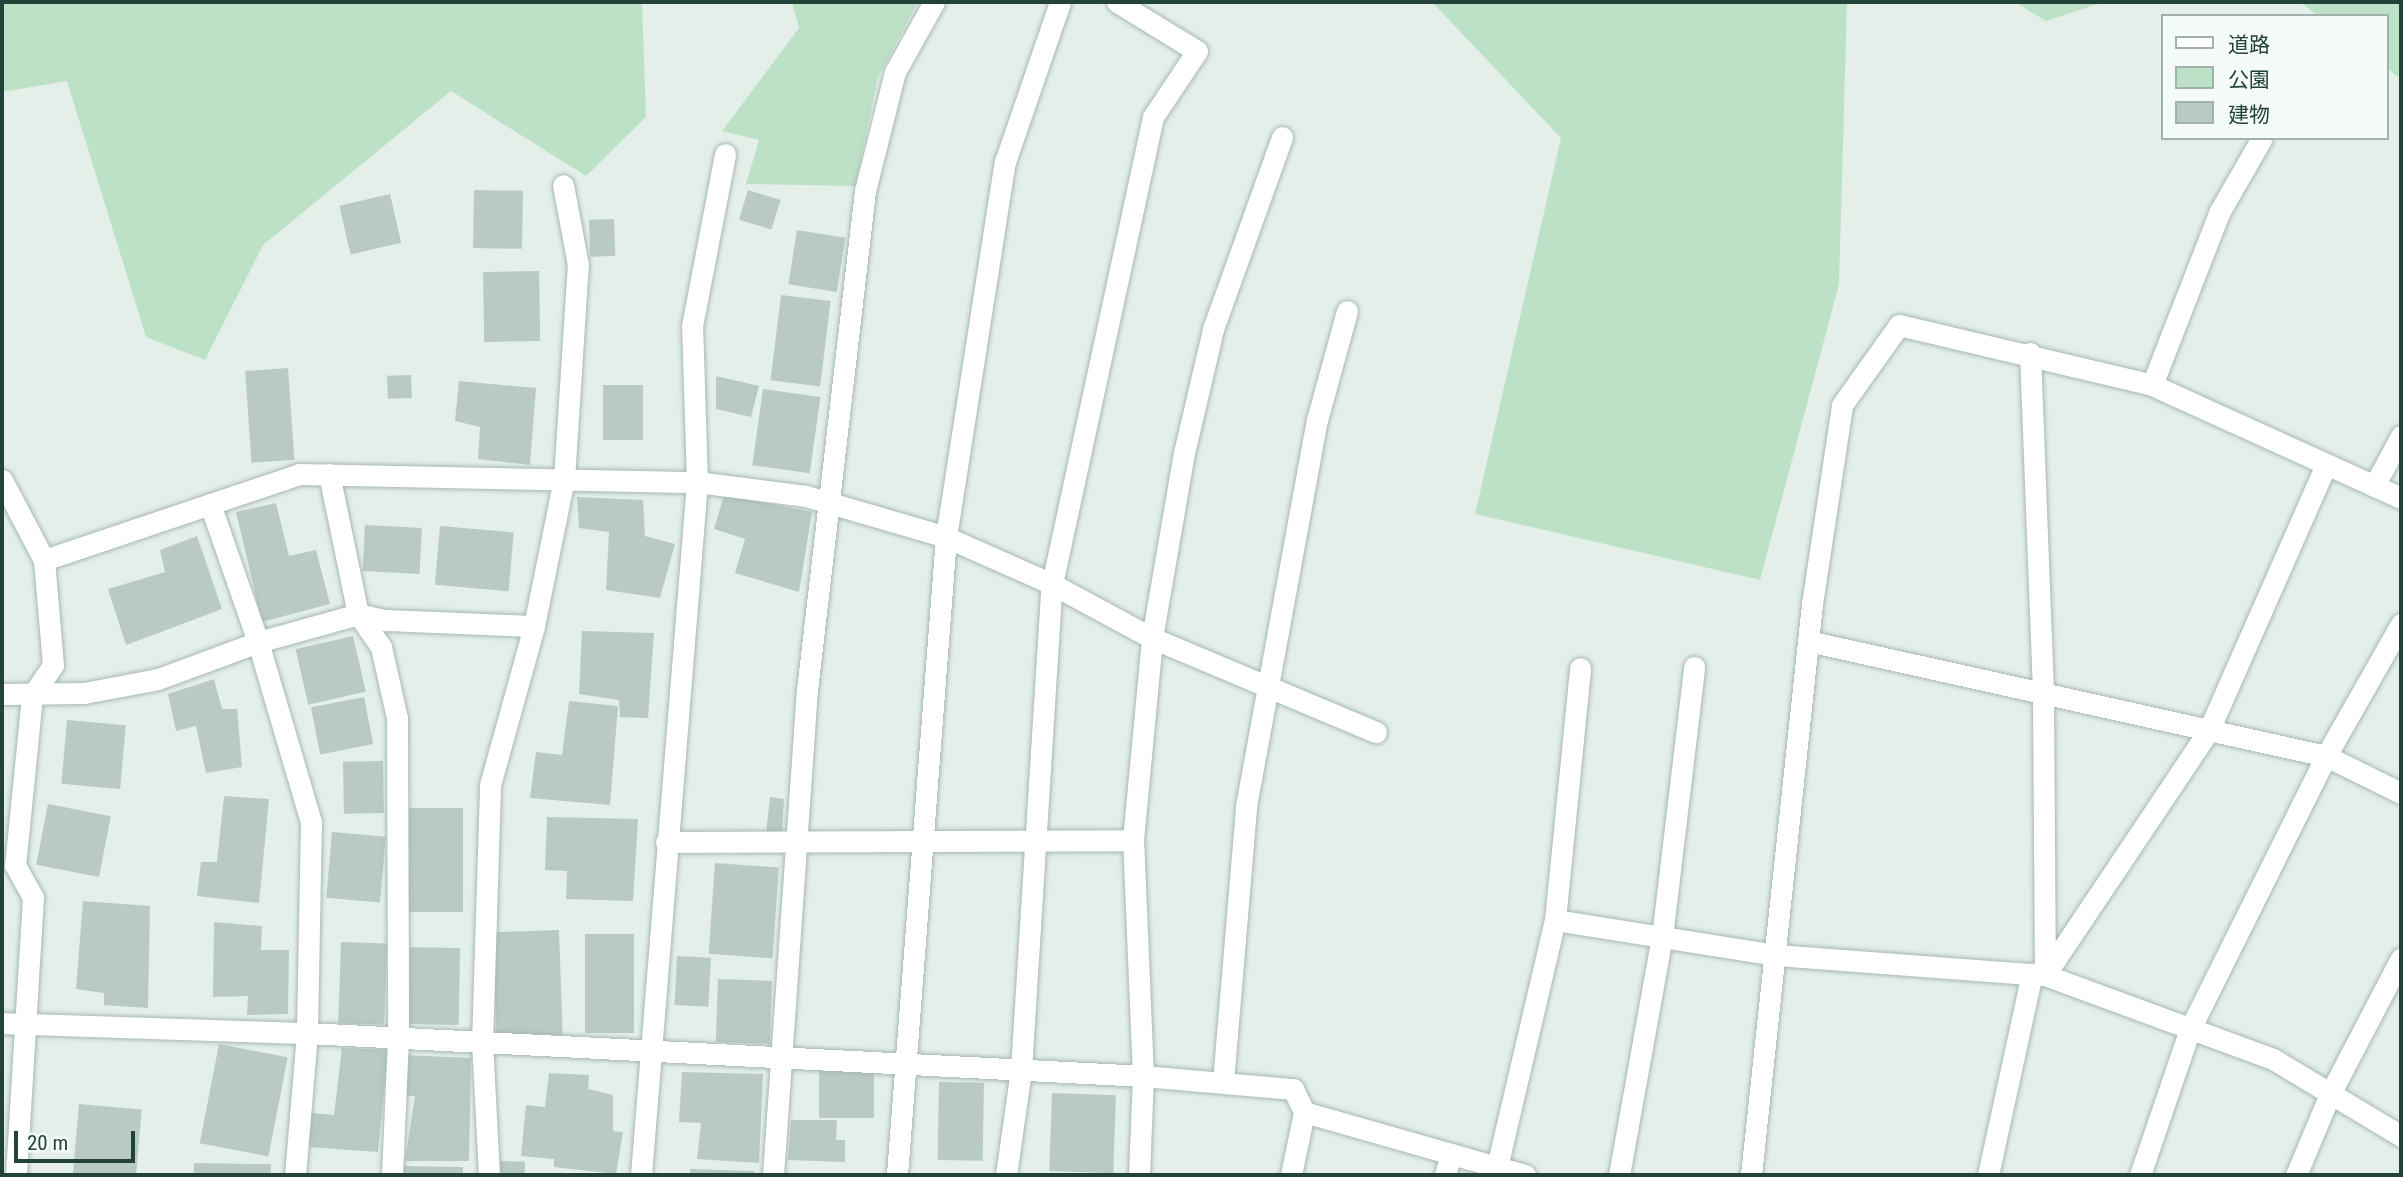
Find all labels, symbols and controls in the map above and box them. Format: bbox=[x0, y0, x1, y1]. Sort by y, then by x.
legend bbox=[2162, 14, 2389, 140]
text: 道路 bbox=[2228, 33, 2270, 57]
text: 公園 bbox=[2228, 68, 2270, 92]
text: 建物 bbox=[2228, 103, 2270, 127]
scale bar bbox=[18, 1118, 138, 1162]
text: 20 m bbox=[27, 1131, 68, 1155]

